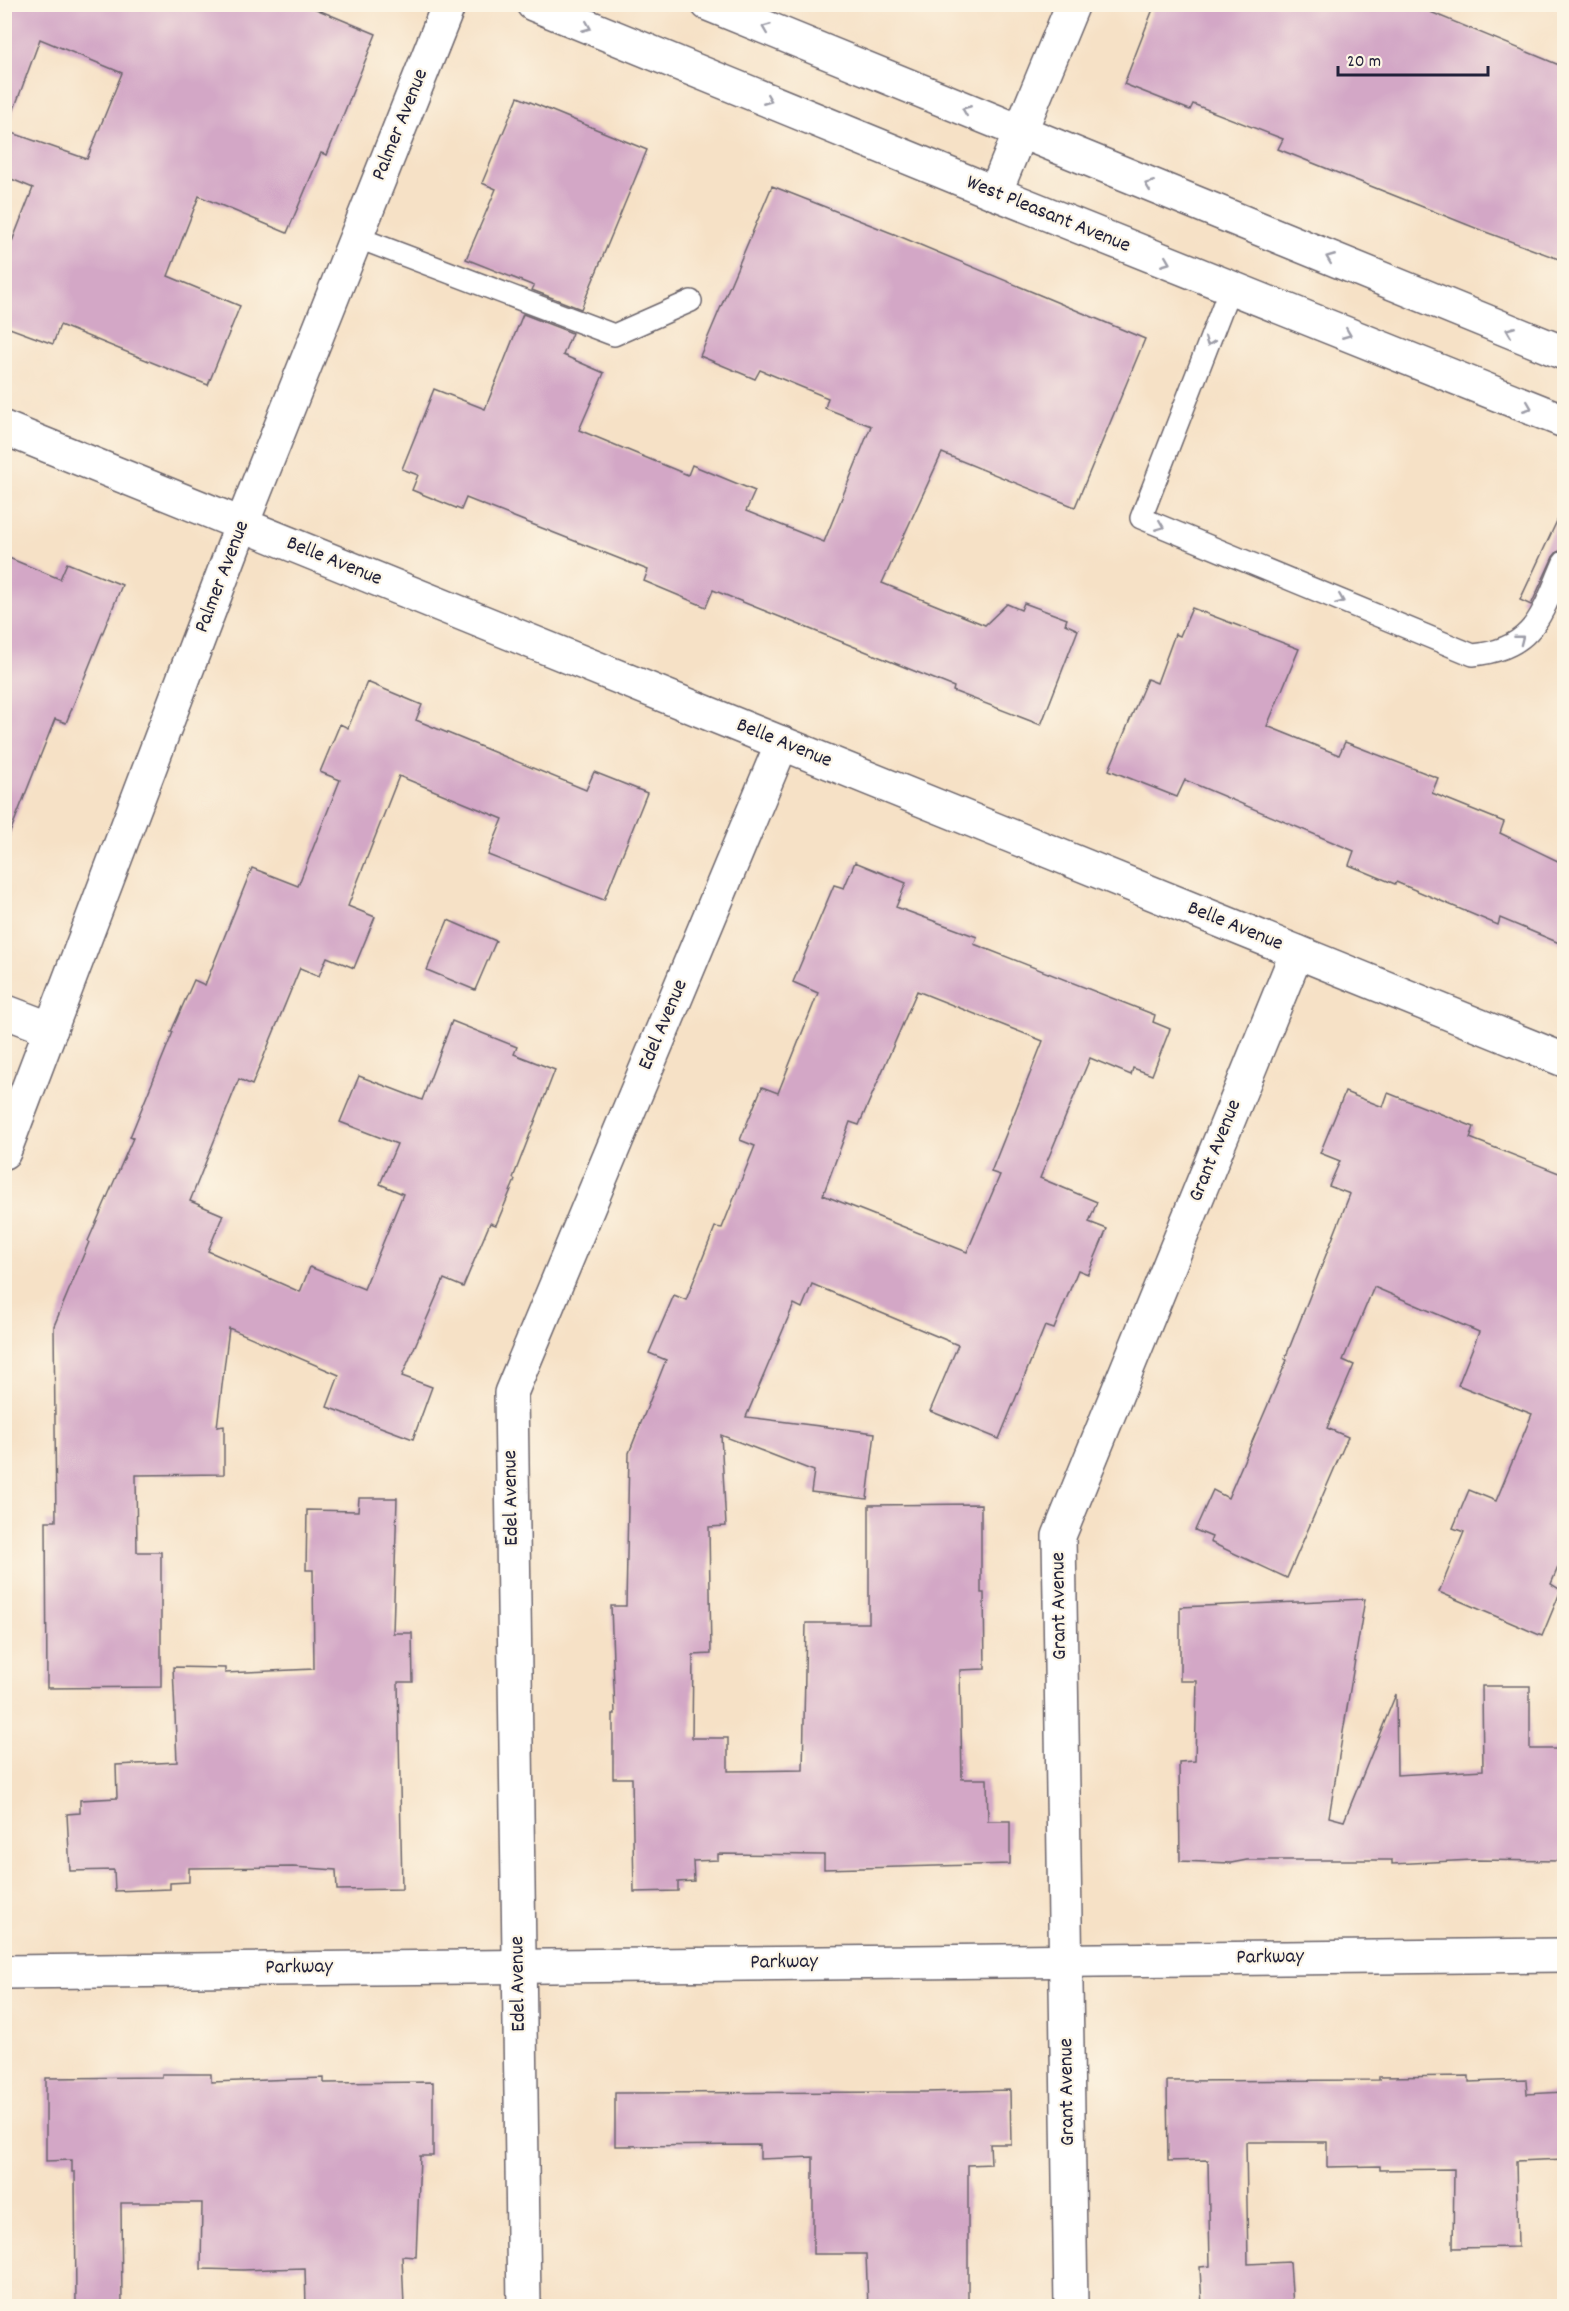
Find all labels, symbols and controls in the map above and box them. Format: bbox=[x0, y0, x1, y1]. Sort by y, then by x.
one-way arrow bbox=[581, 20, 592, 32]
one-way arrow bbox=[761, 23, 772, 35]
scale bar bbox=[1338, 39, 1488, 77]
text: 20 m bbox=[1347, 50, 1381, 75]
street label: Palmer Avenue bbox=[365, 65, 437, 185]
one-way arrow bbox=[762, 93, 773, 105]
one-way arrow bbox=[961, 105, 972, 117]
street label: West Pleasant Avenue bbox=[961, 168, 1135, 262]
one-way arrow bbox=[1144, 180, 1155, 192]
one-way arrow bbox=[1325, 253, 1336, 265]
one-way arrow bbox=[1160, 255, 1171, 267]
one-way arrow bbox=[1506, 326, 1517, 338]
one-way arrow bbox=[1341, 327, 1352, 340]
one-way arrow bbox=[1204, 337, 1217, 347]
one-way arrow bbox=[1522, 400, 1533, 412]
street label: Palmer Avenue bbox=[188, 516, 258, 638]
one-way arrow bbox=[1153, 519, 1164, 531]
street label: Belle Avenue bbox=[282, 529, 386, 595]
one-way arrow bbox=[1334, 593, 1345, 605]
one-way arrow bbox=[1513, 635, 1524, 646]
street label: Belle Avenue bbox=[732, 711, 836, 777]
street label: Belle Avenue bbox=[1183, 894, 1287, 960]
street label: Edel Avenue bbox=[631, 975, 697, 1075]
street label: Grant Avenue bbox=[1182, 1095, 1250, 1207]
street label: Edel Avenue bbox=[496, 1450, 528, 1546]
street label: Grant Avenue bbox=[1044, 1552, 1076, 1660]
street label: Edel Avenue bbox=[503, 1936, 535, 2032]
street label: Parkway bbox=[1236, 1942, 1305, 1974]
street label: Parkway bbox=[750, 1947, 819, 1979]
street label: Parkway bbox=[265, 1952, 334, 1984]
street label: Grant Avenue bbox=[1052, 2038, 1084, 2146]

